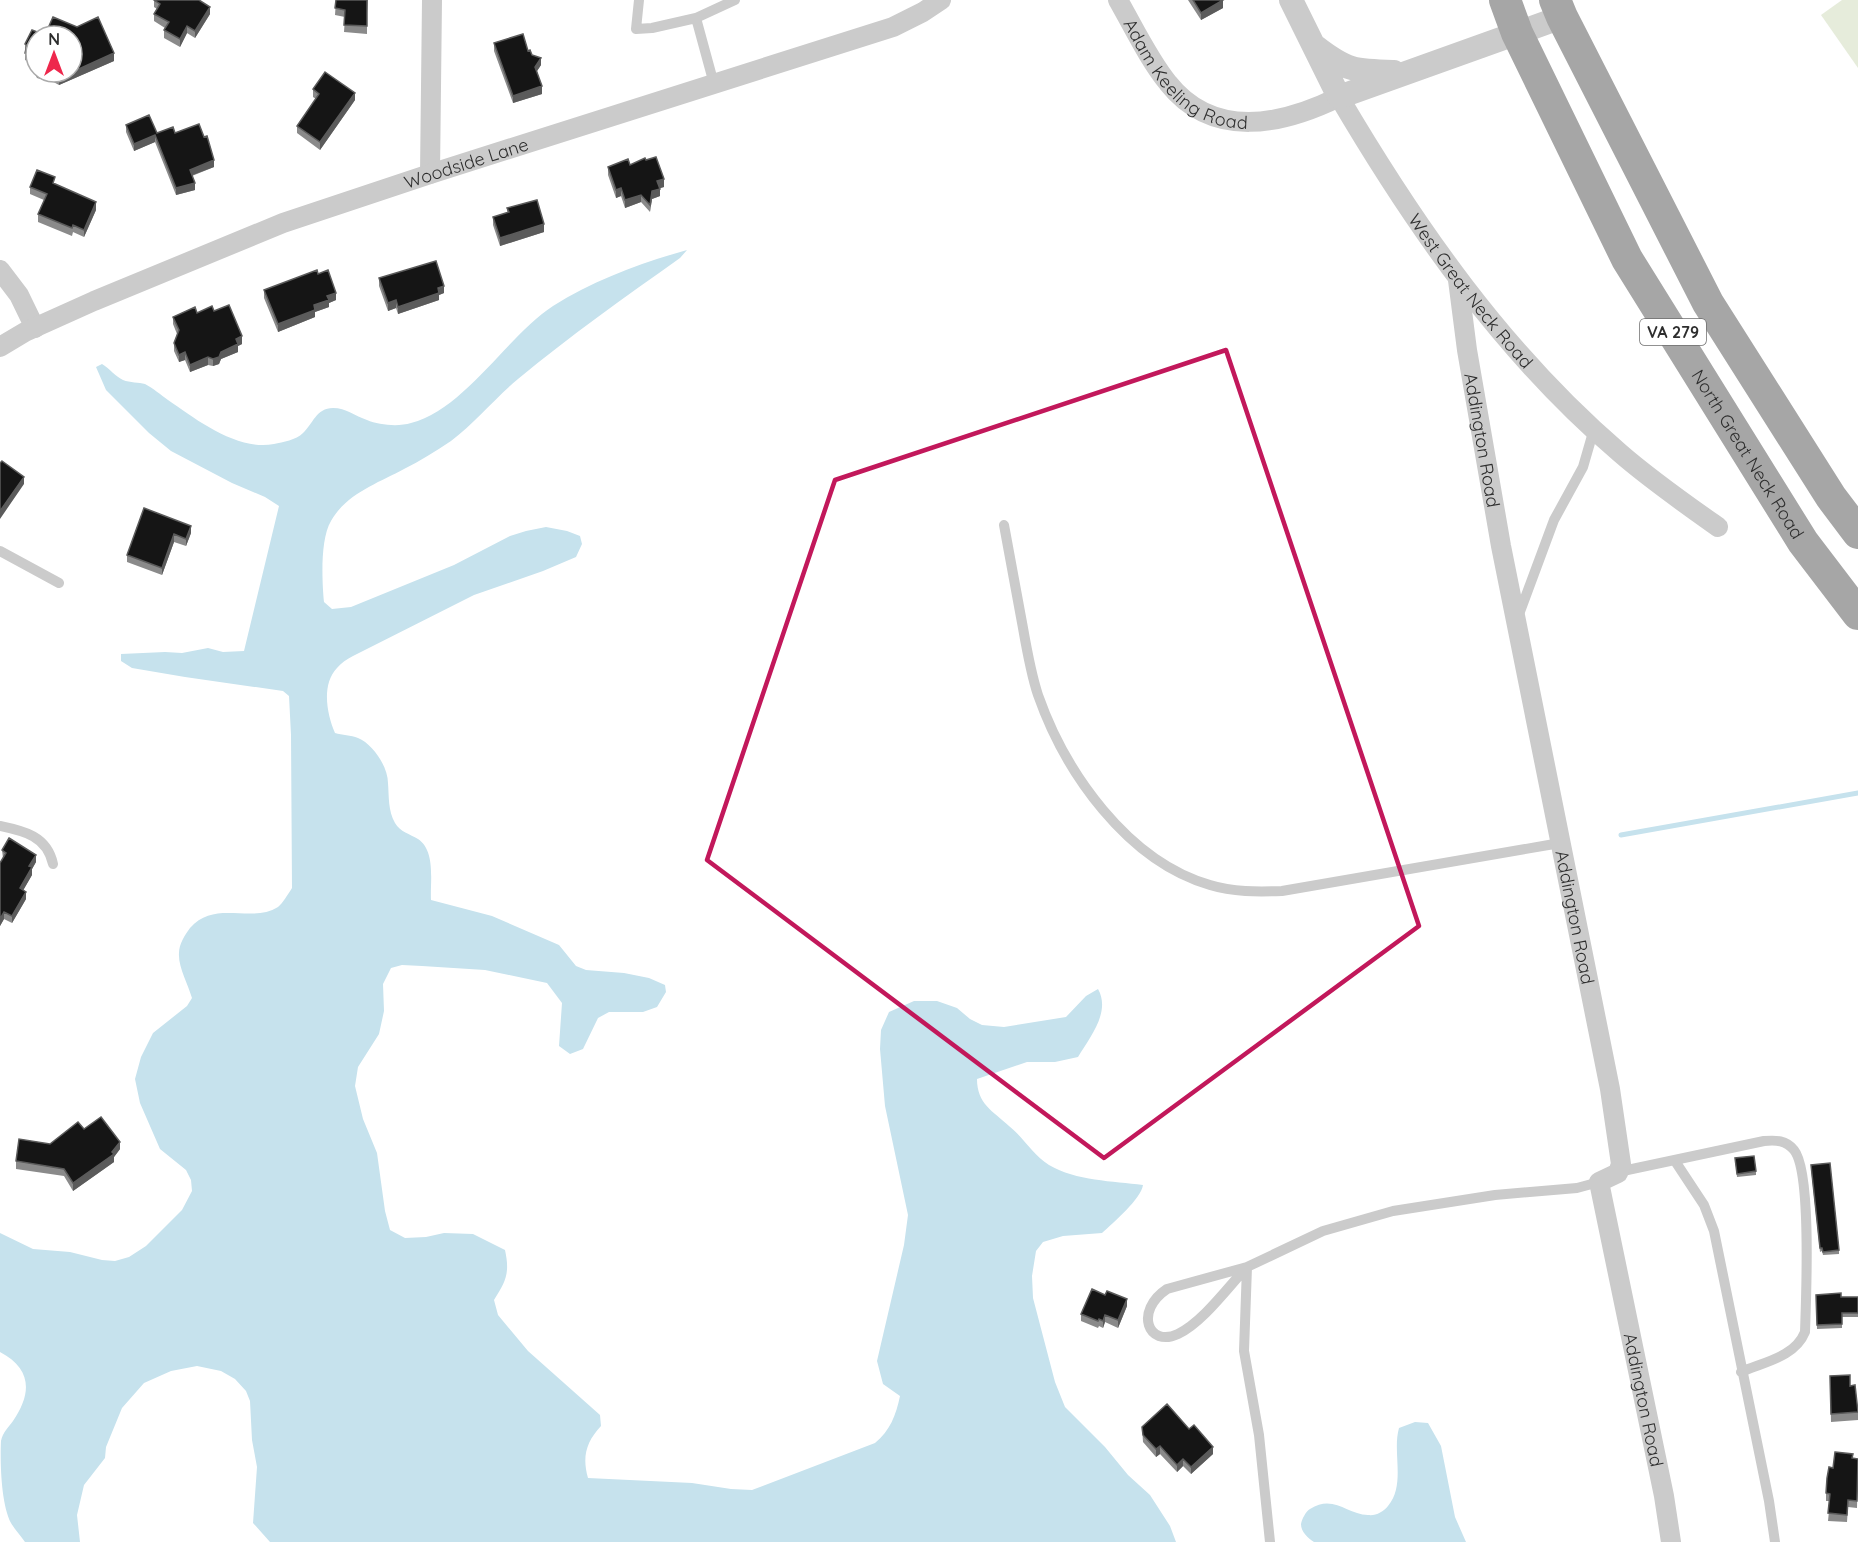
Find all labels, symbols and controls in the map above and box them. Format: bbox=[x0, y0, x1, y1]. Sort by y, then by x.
street label: Adam Keeling Road bbox=[1119, 14, 1248, 133]
north arrow bbox=[24, 24, 84, 84]
text: N bbox=[48, 29, 60, 49]
street label: Woodside Lane bbox=[401, 132, 531, 193]
street label: West Great Neck Road bbox=[1404, 209, 1538, 373]
road number: VA 279 bbox=[1640, 319, 1706, 345]
street label: North Great Neck Road bbox=[1687, 365, 1810, 543]
street label: Addington Road bbox=[1460, 371, 1506, 509]
street label: Addington Road bbox=[1551, 848, 1600, 986]
street label: Addington Road bbox=[1619, 1331, 1669, 1469]

